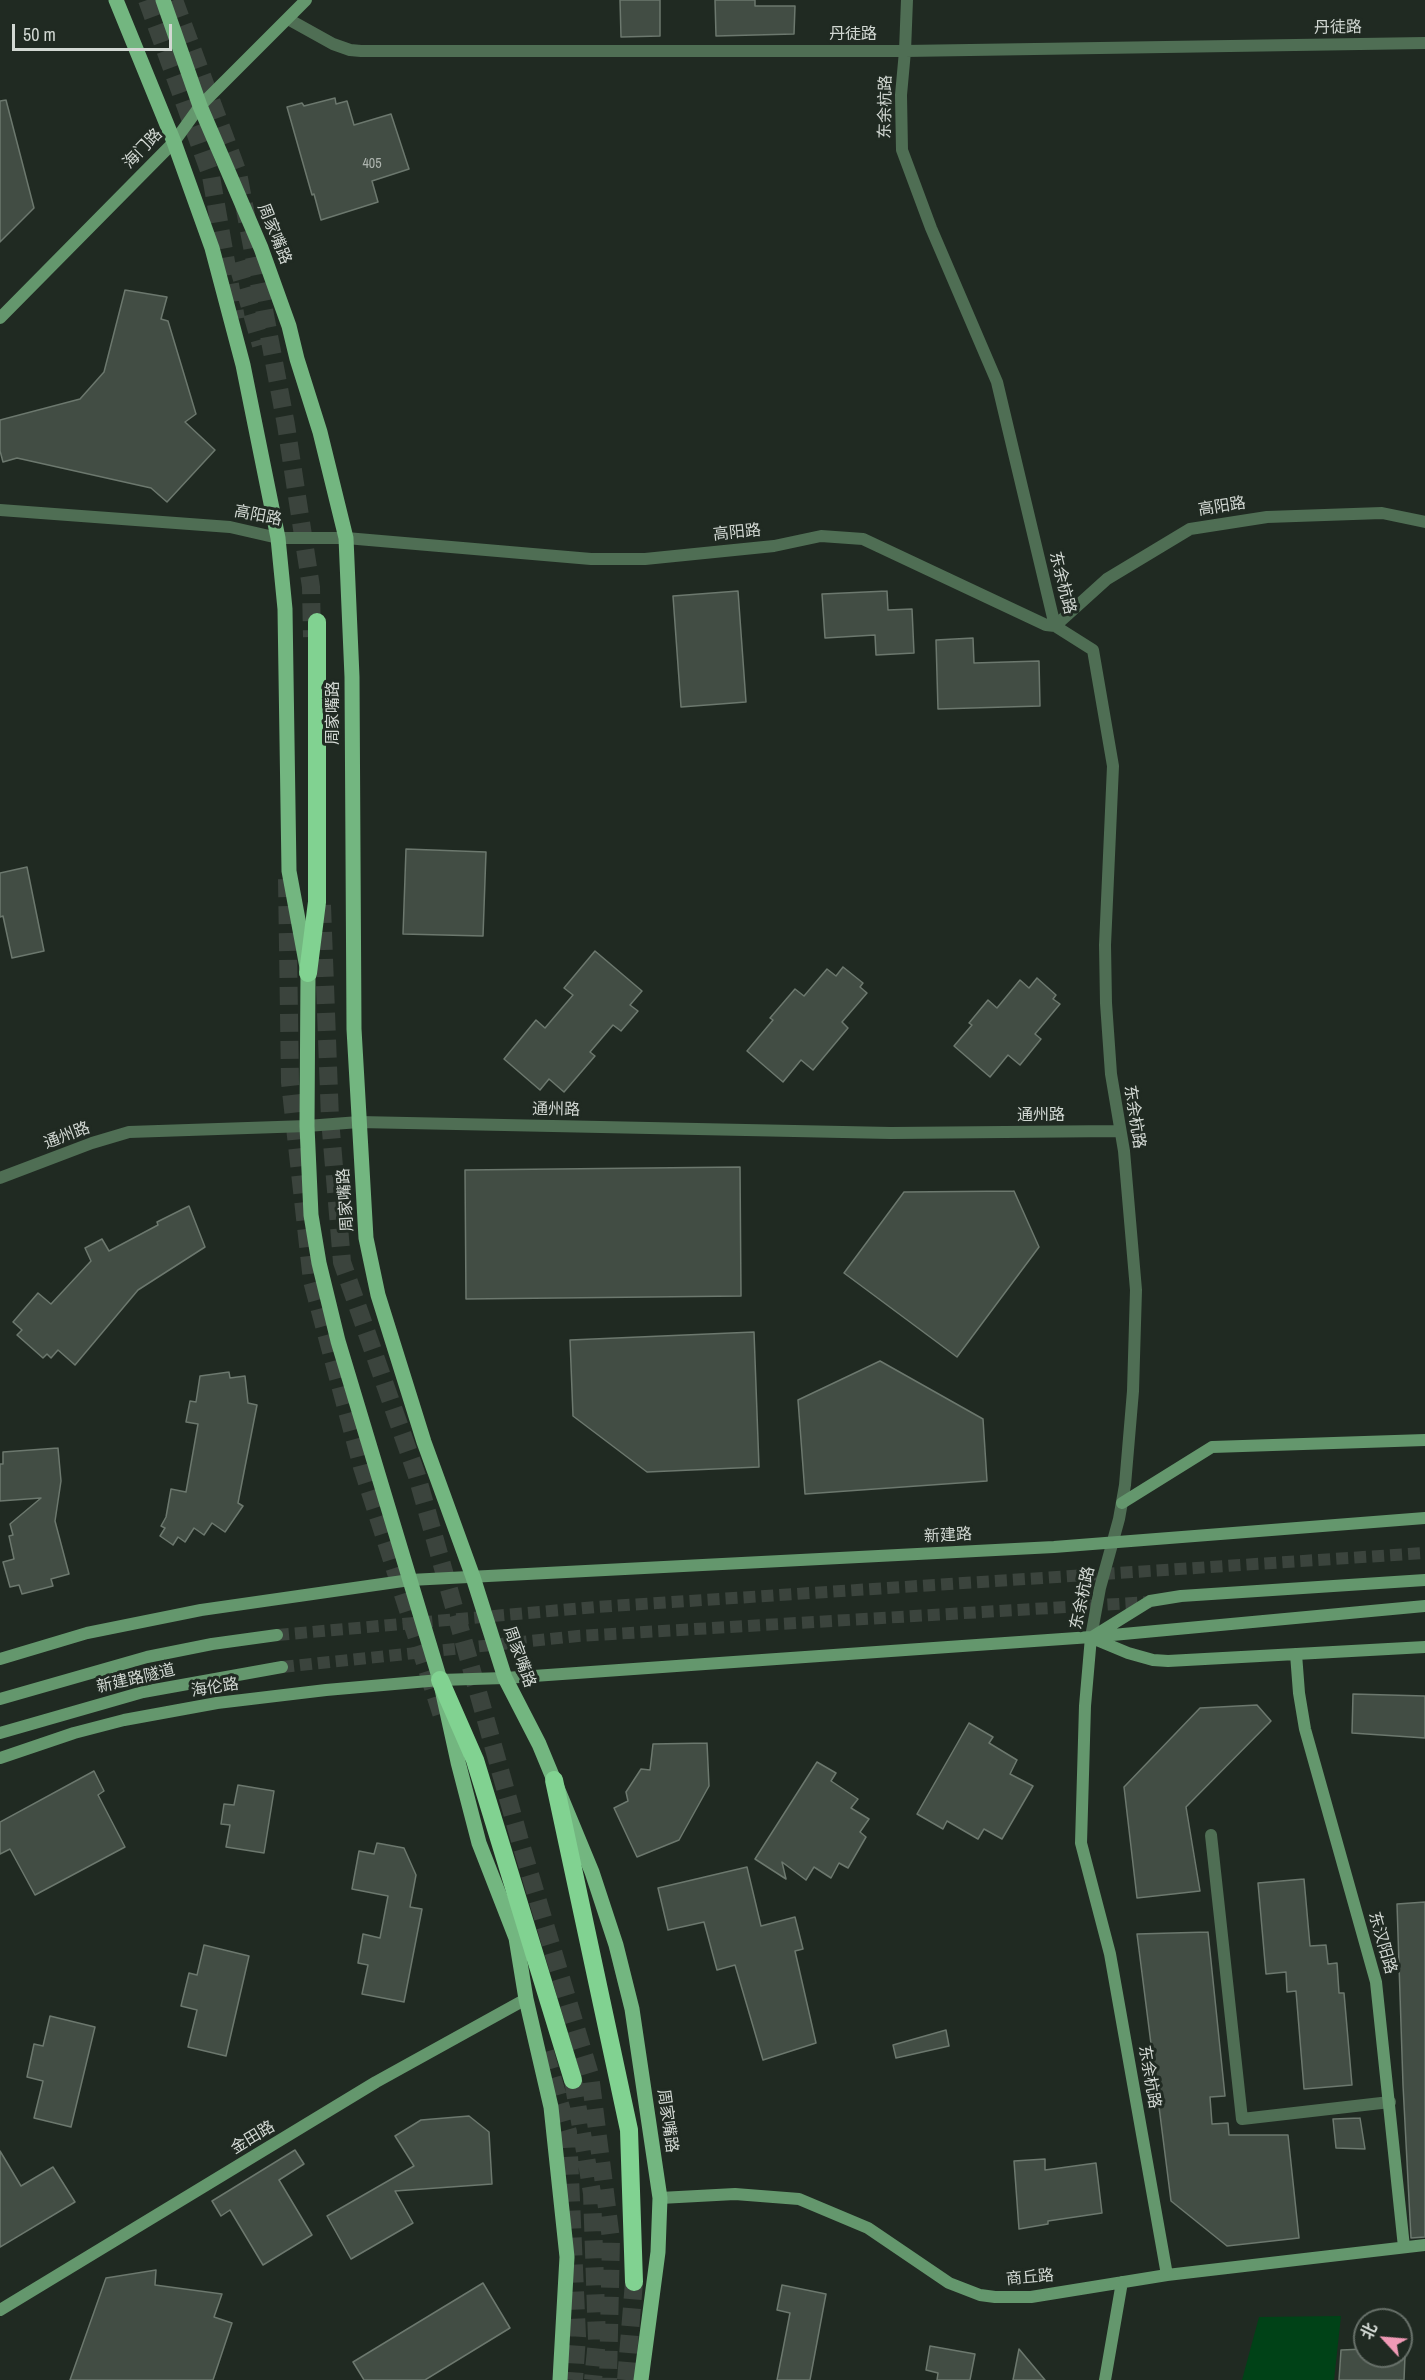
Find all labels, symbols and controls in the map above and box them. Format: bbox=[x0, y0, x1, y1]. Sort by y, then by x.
scale bar bbox=[15, 12, 176, 50]
street label: 丹徒路 bbox=[1314, 18, 1362, 38]
text: 50 m bbox=[23, 22, 56, 47]
street label: 丹徒路 bbox=[829, 25, 877, 45]
street label: 东余杭路 bbox=[876, 75, 896, 139]
street label: 海门路 bbox=[119, 125, 167, 173]
house number: 405 bbox=[362, 156, 382, 172]
street label: 周家嘴路 bbox=[253, 201, 295, 267]
street label: 高阳路 bbox=[1197, 494, 1247, 520]
street label: 高阳路 bbox=[233, 502, 283, 530]
street label: 高阳路 bbox=[712, 521, 762, 545]
street label: 东余杭路 bbox=[1045, 550, 1079, 616]
street label: 周家嘴路 bbox=[324, 681, 344, 745]
street label: 东余杭路 bbox=[1120, 1084, 1148, 1150]
street label: 通州路 bbox=[532, 1100, 580, 1120]
street label: 通州路 bbox=[1017, 1106, 1065, 1126]
street label: 通州路 bbox=[41, 1118, 93, 1154]
street label: 周家嘴路 bbox=[334, 1167, 358, 1233]
street label: 新建路 bbox=[924, 1525, 972, 1547]
street label: 东余杭路 bbox=[1067, 1565, 1099, 1631]
street label: 周家嘴路 bbox=[499, 1624, 539, 1690]
street label: 新建路隧道 bbox=[95, 1661, 177, 1697]
street label: 海伦路 bbox=[190, 1675, 240, 1701]
street label: 东汉阳路 bbox=[1364, 1910, 1400, 1976]
street label: 东余杭路 bbox=[1134, 2044, 1164, 2110]
street label: 周家嘴路 bbox=[653, 2088, 681, 2154]
street label: 金田路 bbox=[227, 2117, 279, 2159]
street label: 商丘路 bbox=[1005, 2266, 1055, 2290]
north arrow bbox=[1353, 2308, 1413, 2368]
text: 北 bbox=[1355, 2319, 1382, 2343]

